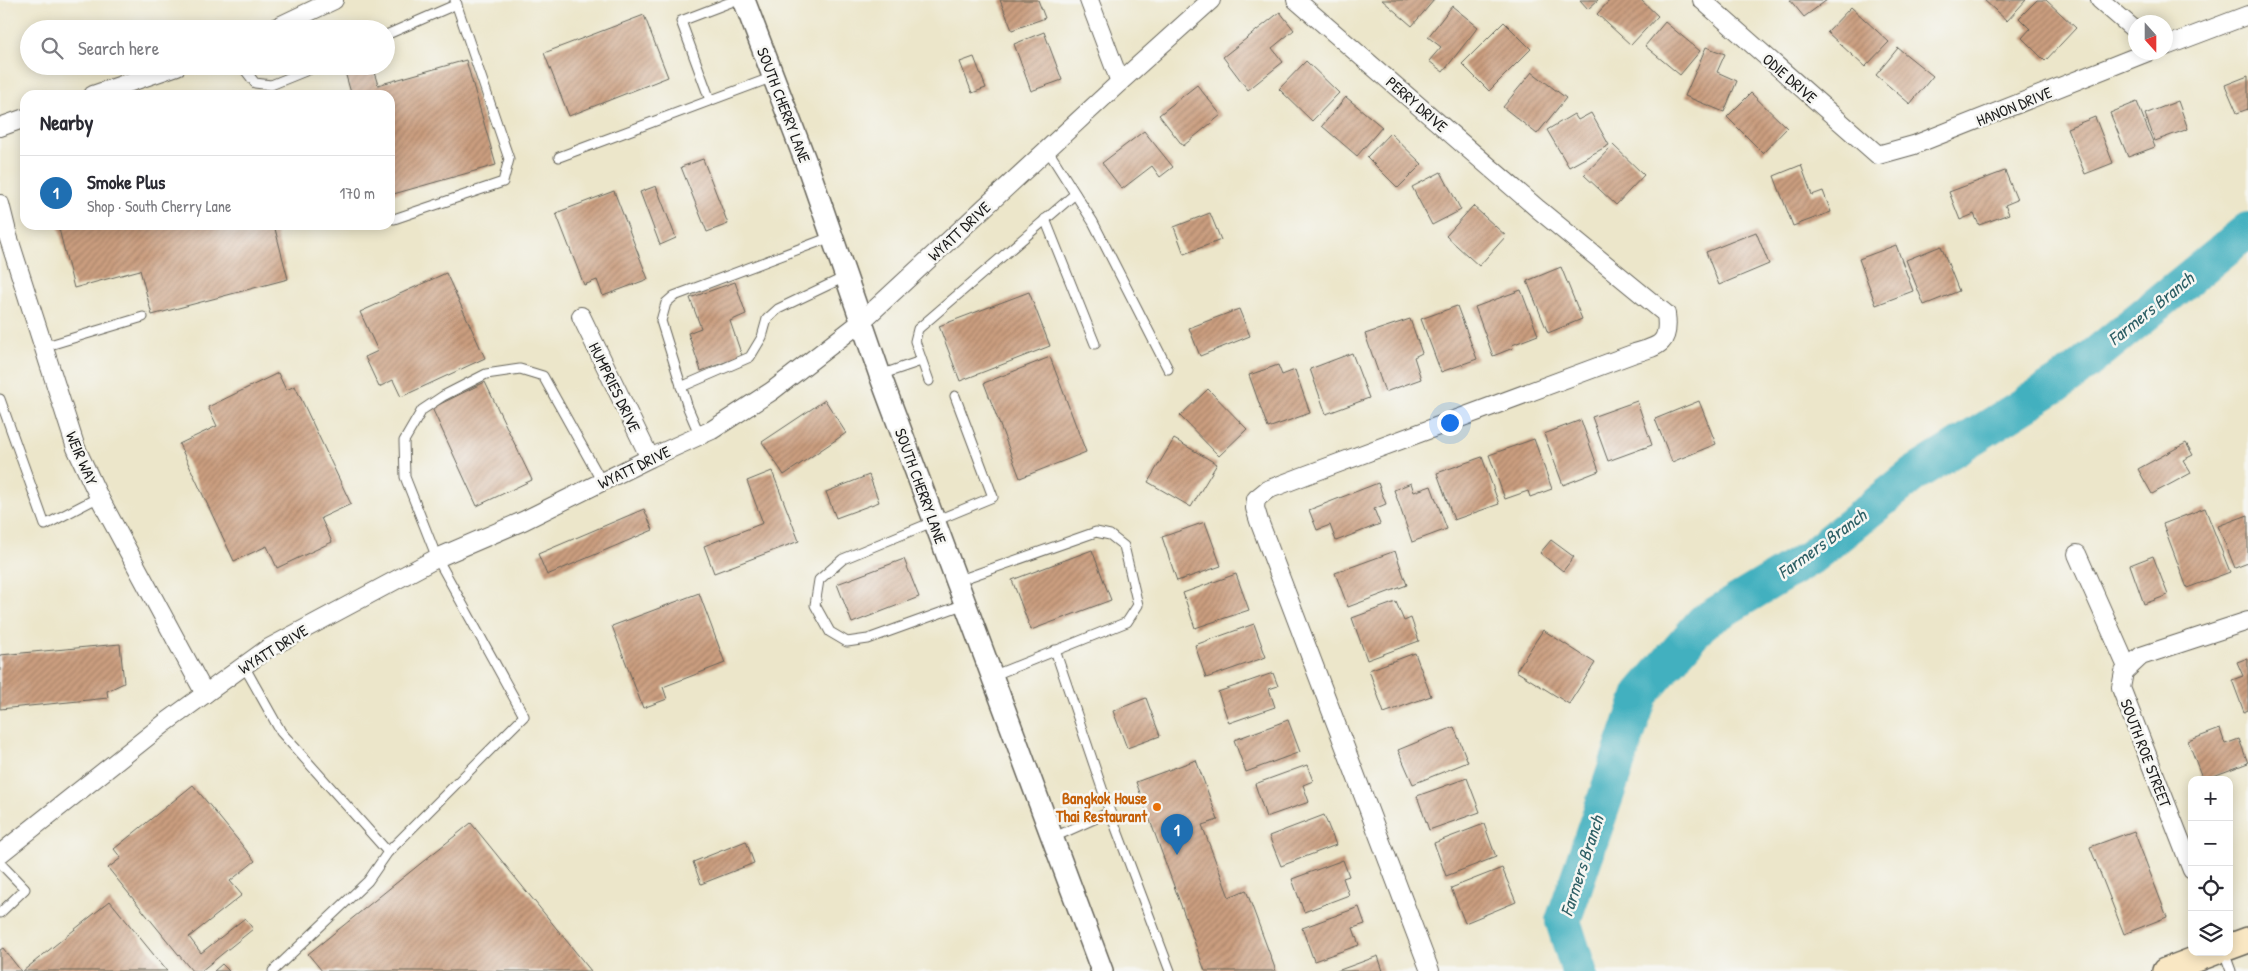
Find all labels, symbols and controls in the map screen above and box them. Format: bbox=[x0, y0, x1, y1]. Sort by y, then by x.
north arrow bbox=[2128, 15, 2173, 60]
search box bbox=[20, 20, 395, 75]
icon: search bbox=[38, 34, 66, 62]
text: Search here bbox=[78, 35, 159, 61]
street label: SOUTH CHERRY LANE bbox=[752, 44, 816, 166]
street label: ODIE DRIVE bbox=[1758, 48, 1822, 108]
street label: PERRY DRIVE bbox=[1382, 71, 1452, 137]
street label: HANON DRIVE bbox=[1973, 81, 2055, 131]
text: Nearby bbox=[40, 108, 93, 137]
text: Smoke Plus bbox=[87, 169, 165, 195]
text: 1 bbox=[53, 182, 59, 204]
text: 170 m bbox=[340, 182, 375, 204]
text: Shop · South Cherry Lane bbox=[87, 195, 231, 217]
street label: WYATT DRIVE bbox=[923, 196, 995, 266]
water label: Farmers Branch bbox=[2102, 265, 2200, 351]
street label: HUMPRIES DRIVE bbox=[584, 338, 646, 436]
your location bbox=[1437, 410, 1463, 436]
street label: SOUTH CHERRY LANE bbox=[890, 425, 952, 547]
street label: WEIR WAY bbox=[61, 428, 103, 488]
street label: WYATT DRIVE bbox=[594, 440, 674, 494]
water label: Farmers Branch bbox=[1772, 502, 1872, 584]
street label: WYATT DRIVE bbox=[234, 619, 312, 679]
street label: SOUTH ROE STREET bbox=[2115, 696, 2177, 811]
map controls bbox=[2188, 776, 2233, 956]
button: + bbox=[2188, 776, 2233, 821]
place label: Bangkok House Thai Restaurant bbox=[1055, 787, 1148, 827]
marker: Bangkok House Thai Restaurant bbox=[1151, 801, 1163, 813]
water label: Farmers Branch bbox=[1554, 811, 1610, 919]
pin: 1 bbox=[1161, 814, 1193, 855]
button: − bbox=[2188, 821, 2233, 866]
button: locate bbox=[2188, 866, 2233, 911]
button: layers bbox=[2188, 911, 2233, 956]

